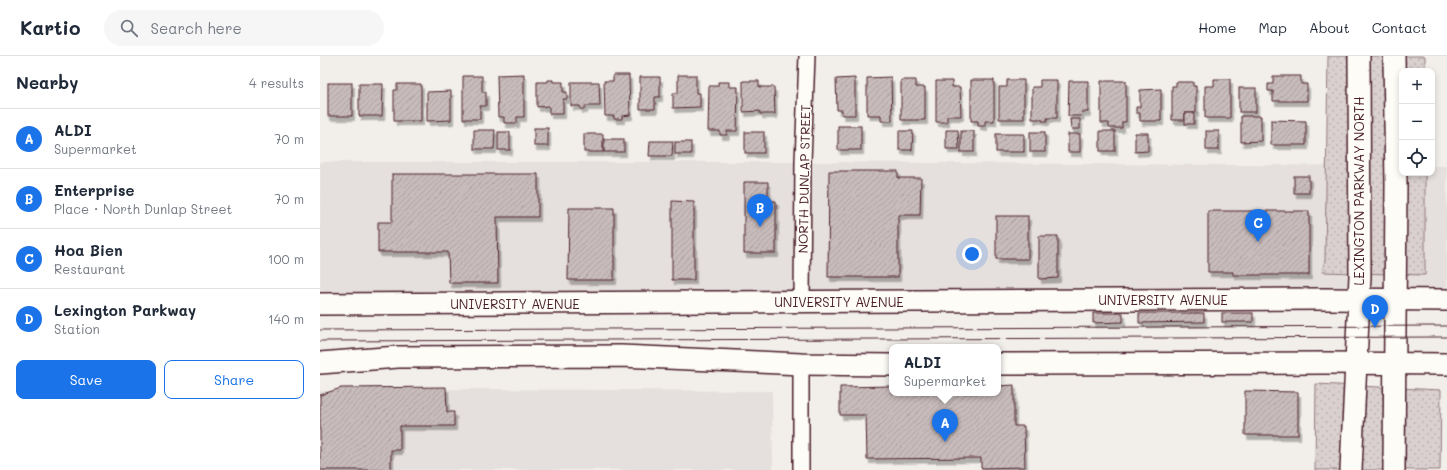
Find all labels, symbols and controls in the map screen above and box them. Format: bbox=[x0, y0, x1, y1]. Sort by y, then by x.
search box bbox=[104, 10, 384, 46]
text: Kartio bbox=[20, 15, 80, 40]
icon: search bbox=[118, 17, 140, 39]
text: Search here bbox=[150, 18, 242, 38]
text: Home bbox=[1198, 18, 1236, 37]
text: Map bbox=[1258, 18, 1287, 37]
text: About bbox=[1309, 18, 1350, 37]
text: Contact bbox=[1372, 18, 1427, 37]
map controls bbox=[1399, 68, 1435, 176]
button: + bbox=[1399, 68, 1435, 104]
text: Nearby bbox=[16, 71, 78, 93]
text: 4 results bbox=[249, 74, 304, 91]
street label: LEXINGTON PARKWAY NORTH bbox=[1350, 96, 1367, 286]
street label: NORTH DUNLAP STREET bbox=[794, 104, 813, 254]
button: − bbox=[1399, 104, 1435, 140]
text: ALDI bbox=[54, 120, 92, 140]
text: A bbox=[24, 130, 34, 147]
text: 70 m bbox=[274, 130, 304, 147]
text: Supermarket bbox=[54, 140, 137, 157]
button: locate bbox=[1399, 140, 1435, 176]
text: Enterprise bbox=[54, 180, 134, 200]
text: B bbox=[25, 190, 33, 207]
text: 70 m bbox=[274, 190, 304, 207]
pin: B bbox=[747, 194, 773, 227]
text: Place · North Dunlap Street bbox=[54, 200, 232, 217]
pin: C bbox=[1245, 209, 1271, 242]
text: Hoa Bien bbox=[54, 240, 123, 260]
your location bbox=[962, 244, 982, 264]
text: C bbox=[24, 250, 34, 267]
text: 100 m bbox=[268, 250, 304, 267]
text: Restaurant bbox=[54, 260, 125, 277]
street label: UNIVERSITY AVENUE bbox=[1098, 291, 1228, 308]
street label: UNIVERSITY AVENUE bbox=[774, 293, 904, 310]
street label: UNIVERSITY AVENUE bbox=[450, 295, 580, 312]
pin: D bbox=[1362, 295, 1388, 328]
text: Lexington Parkway bbox=[54, 300, 196, 320]
text: D bbox=[24, 310, 34, 327]
text: 140 m bbox=[268, 310, 304, 327]
text: Station bbox=[54, 320, 100, 337]
popup bbox=[889, 344, 1001, 396]
text: ALDI bbox=[904, 352, 941, 372]
button: Save bbox=[16, 360, 156, 399]
button: Share bbox=[164, 360, 304, 399]
text: Supermarket bbox=[904, 372, 986, 389]
pin: A bbox=[932, 409, 958, 442]

